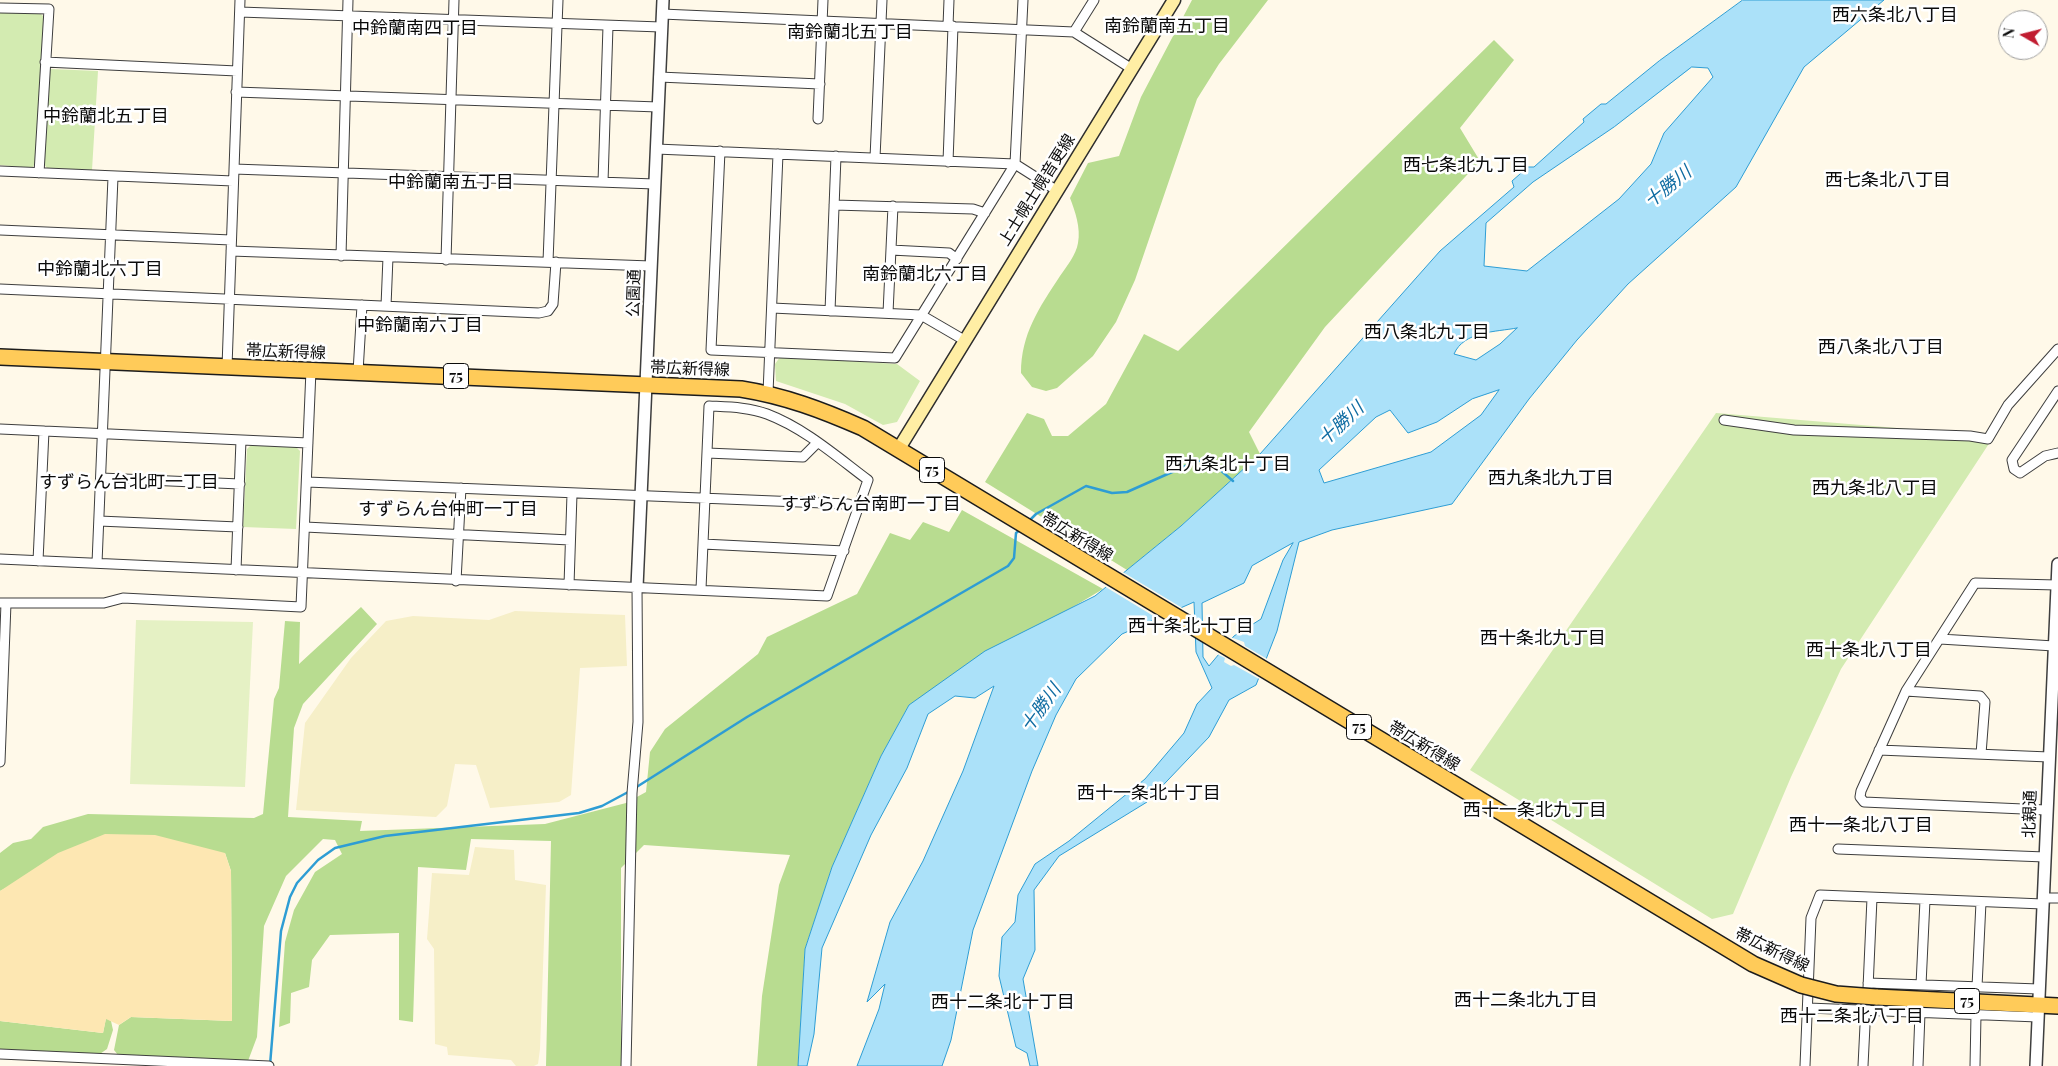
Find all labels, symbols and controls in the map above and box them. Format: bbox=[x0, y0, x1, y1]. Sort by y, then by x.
district label: 西六条北八丁目 bbox=[1832, 4, 1958, 26]
north arrow bbox=[1998, 10, 2048, 60]
district label: 南鈴蘭南五丁目 bbox=[1104, 15, 1230, 37]
district label: 中鈴蘭南四丁目 bbox=[352, 17, 478, 39]
district label: 南鈴蘭北五丁目 bbox=[787, 21, 913, 43]
text: N bbox=[1999, 27, 2019, 39]
district label: 中鈴蘭北五丁目 bbox=[43, 105, 169, 127]
street label: 上士幌士幌音更線 bbox=[995, 131, 1079, 249]
district label: 西七条北九丁目 bbox=[1403, 154, 1529, 176]
water label: 十勝川 bbox=[1640, 162, 1696, 212]
district label: 西七条北八丁目 bbox=[1825, 169, 1951, 191]
district label: 中鈴蘭南五丁目 bbox=[388, 171, 514, 193]
district label: 中鈴蘭北六丁目 bbox=[37, 258, 163, 280]
district label: 南鈴蘭北六丁目 bbox=[862, 263, 988, 285]
street label: 公園通 bbox=[624, 269, 644, 317]
district label: 中鈴蘭南六丁目 bbox=[357, 314, 483, 336]
district label: 西八条北九丁目 bbox=[1364, 321, 1490, 343]
district label: 西八条北八丁目 bbox=[1818, 336, 1944, 358]
street label: 帯広新得線 bbox=[246, 341, 326, 363]
street label: 帯広新得線 bbox=[650, 358, 730, 380]
road number: 75 bbox=[444, 364, 468, 388]
water label: 十勝川 bbox=[1314, 398, 1368, 450]
district label: 西九条北十丁目 bbox=[1165, 453, 1291, 475]
road number: 75 bbox=[920, 458, 944, 482]
district label: 西九条北九丁目 bbox=[1488, 467, 1614, 489]
district label: すずらん台北町一丁目 bbox=[39, 471, 219, 493]
district label: 西九条北八丁目 bbox=[1812, 477, 1938, 499]
district label: すずらん台南町一丁目 bbox=[781, 493, 961, 515]
district label: すずらん台仲町一丁目 bbox=[358, 498, 538, 520]
street label: 帯広新得線 bbox=[1038, 508, 1116, 566]
district label: 西十条北十丁目 bbox=[1128, 615, 1254, 637]
district label: 西十条北九丁目 bbox=[1480, 627, 1606, 649]
district label: 西十条北八丁目 bbox=[1806, 639, 1932, 661]
water label: 十勝川 bbox=[1016, 680, 1066, 736]
road number: 75 bbox=[1346, 714, 1372, 740]
street label: 帯広新得線 bbox=[1385, 717, 1463, 775]
district label: 西十一条北十丁目 bbox=[1077, 782, 1221, 804]
street label: 北親通 bbox=[2020, 790, 2040, 838]
district label: 西十一条北九丁目 bbox=[1463, 799, 1607, 821]
district label: 西十一条北八丁目 bbox=[1789, 814, 1933, 836]
street label: 帯広新得線 bbox=[1732, 924, 1812, 976]
road number: 75 bbox=[1954, 988, 1980, 1014]
district label: 西十二条北九丁目 bbox=[1454, 989, 1598, 1011]
district label: 西十二条北十丁目 bbox=[931, 991, 1075, 1013]
district label: 西十二条北八丁目 bbox=[1780, 1005, 1924, 1027]

